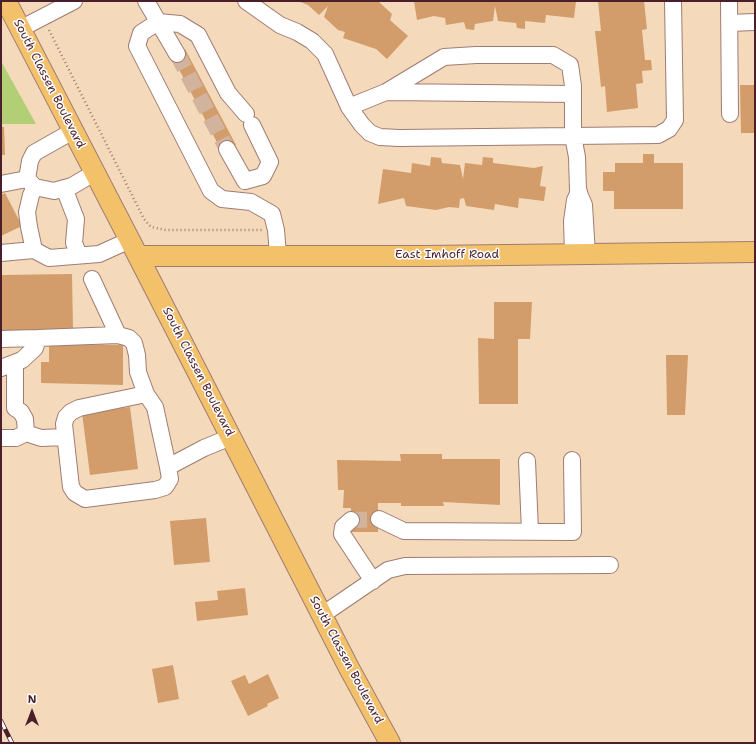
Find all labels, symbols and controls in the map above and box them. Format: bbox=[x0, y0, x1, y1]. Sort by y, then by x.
street label: South Classen Boulevard bbox=[10, 17, 88, 151]
street label: East Imhoff Road bbox=[395, 248, 499, 262]
street label: South Classen Boulevard bbox=[159, 305, 237, 439]
street label: South Classen Boulevard bbox=[306, 594, 386, 726]
north arrow bbox=[12, 692, 52, 732]
text: N bbox=[28, 692, 36, 707]

